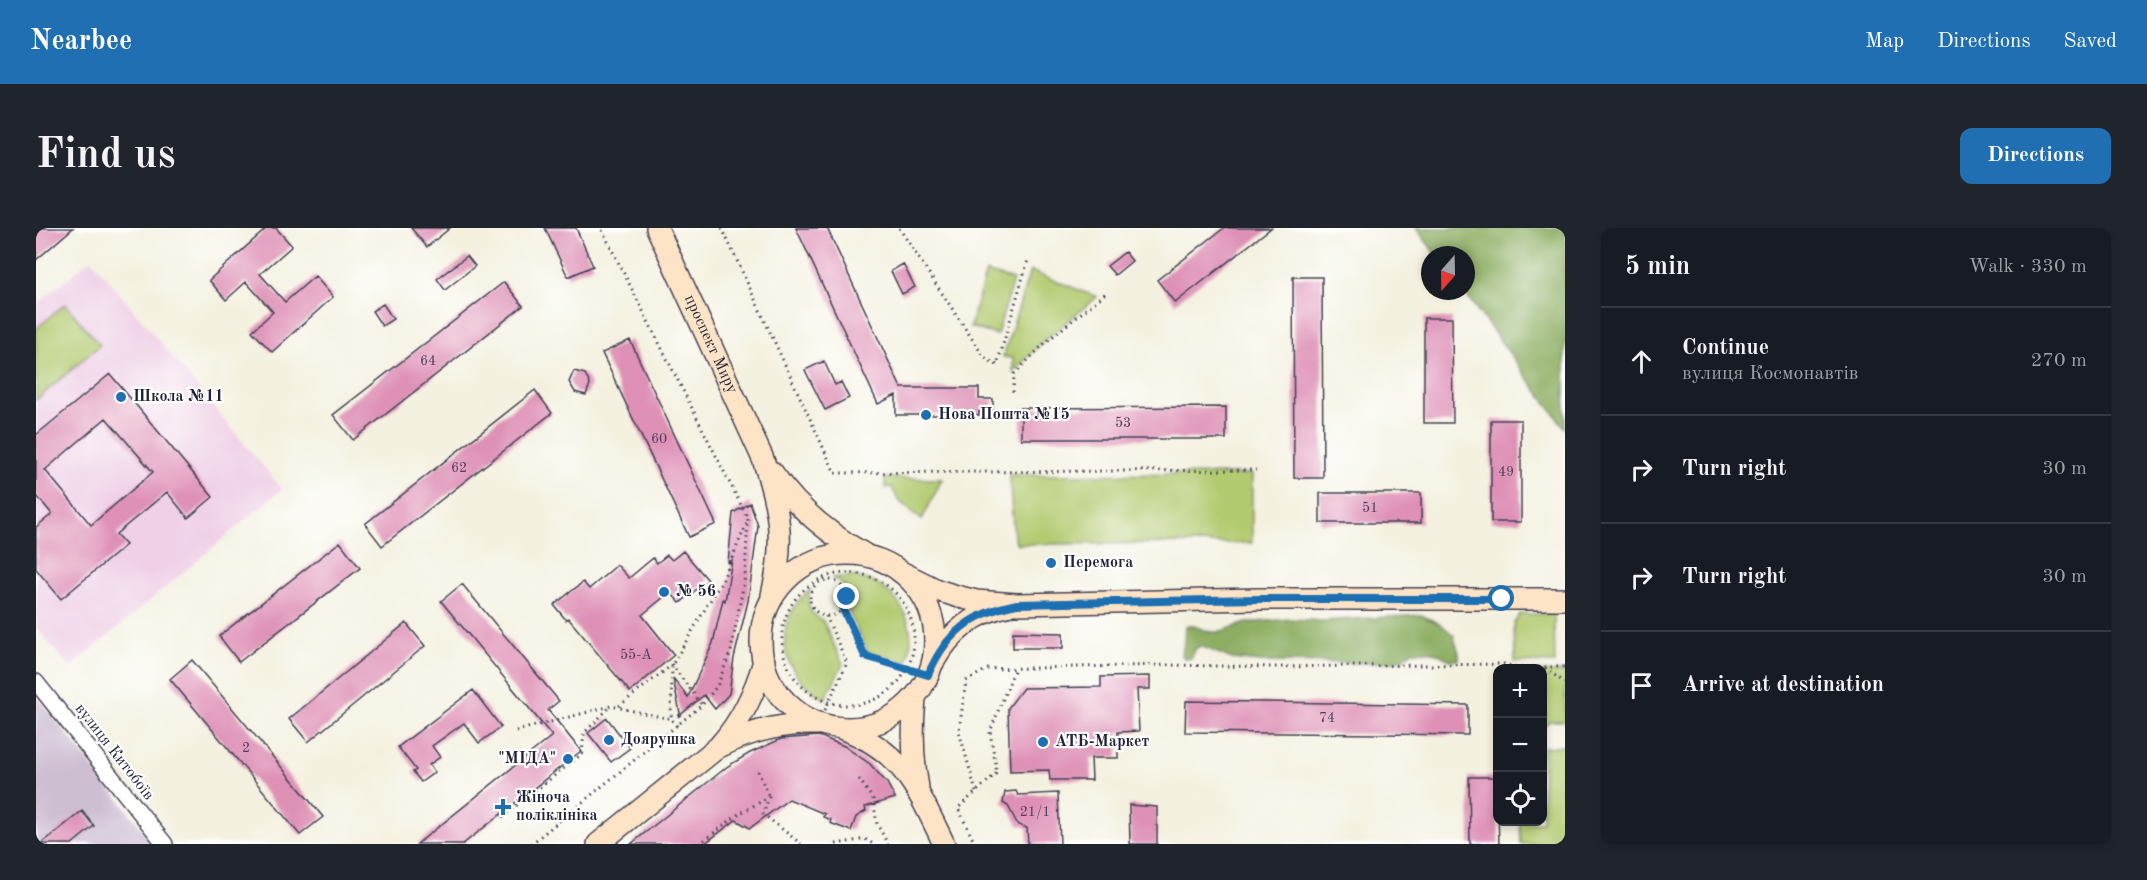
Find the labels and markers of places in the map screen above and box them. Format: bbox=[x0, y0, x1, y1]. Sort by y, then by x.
place label: Школа №11 bbox=[133, 389, 224, 405]
marker: Школа №11 bbox=[114, 390, 128, 404]
place label: Нова Пошта №15 bbox=[938, 407, 1070, 423]
marker: Нова Пошта №15 bbox=[919, 408, 933, 422]
place label: Перемога bbox=[1063, 555, 1133, 571]
marker: Перемога bbox=[1044, 556, 1058, 570]
place label: № 56 bbox=[676, 584, 716, 600]
marker: № 56 bbox=[657, 585, 671, 599]
place label: Доярушка bbox=[621, 732, 696, 748]
marker: Доярушка bbox=[602, 733, 616, 747]
place label: АТБ-Маркет bbox=[1055, 734, 1150, 750]
marker: АТБ-Маркет bbox=[1036, 735, 1050, 749]
place label: "МІДА" bbox=[498, 751, 556, 767]
marker: "МІДА" bbox=[561, 752, 575, 766]
place label: Жіноча поліклініка bbox=[516, 790, 598, 824]
marker: Жіноча поліклініка bbox=[494, 798, 512, 816]

